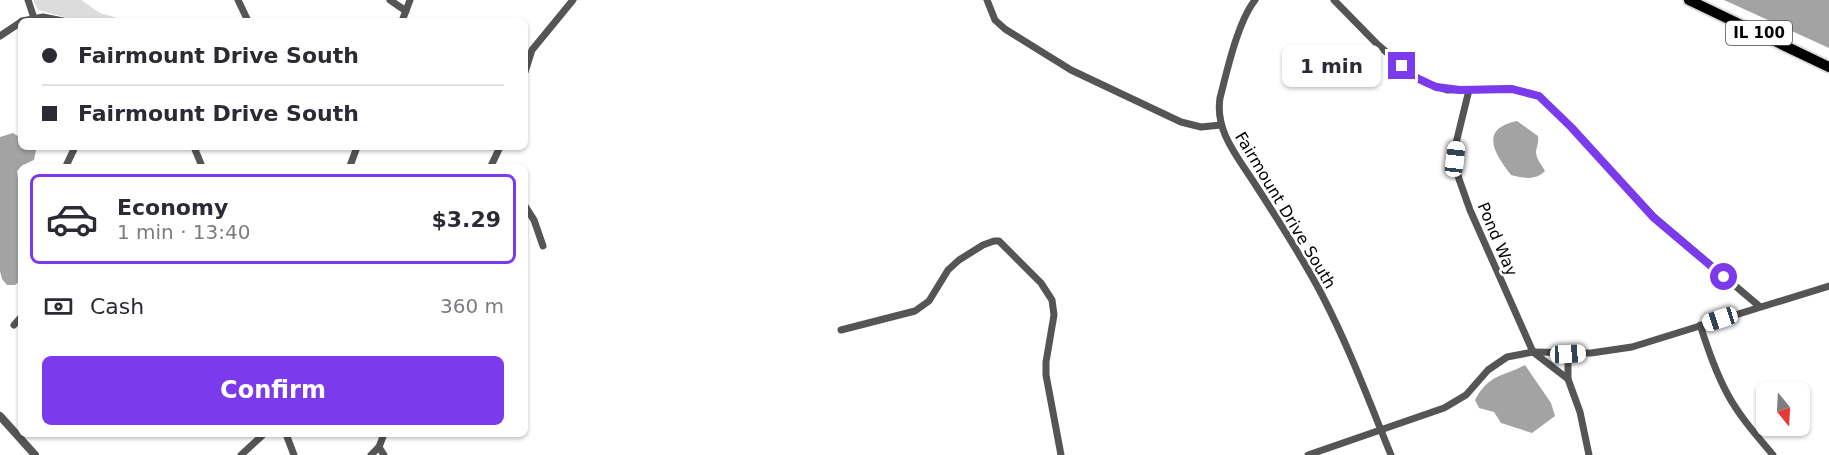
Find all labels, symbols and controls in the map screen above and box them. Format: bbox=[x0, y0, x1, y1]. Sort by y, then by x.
road number: IL 100 bbox=[1726, 21, 1792, 45]
text: Fairmount Drive South bbox=[78, 43, 359, 68]
callout: 1 min bbox=[1282, 45, 1381, 87]
route end bbox=[1388, 52, 1415, 79]
text: 1 min bbox=[1300, 54, 1363, 78]
text: Fairmount Drive South bbox=[78, 101, 359, 126]
street label: Fairmount Drive South bbox=[1231, 128, 1340, 292]
car bbox=[1444, 140, 1466, 178]
icon: car bbox=[45, 192, 99, 246]
text: Economy bbox=[117, 195, 228, 220]
street label: Pond Way bbox=[1473, 199, 1522, 279]
text: $3.29 bbox=[431, 207, 501, 232]
text: 1 min · 13:40 bbox=[117, 220, 251, 244]
route start bbox=[1710, 263, 1737, 290]
icon: cash bbox=[42, 290, 75, 323]
text: Cash bbox=[90, 294, 144, 319]
text: 360 m bbox=[440, 294, 504, 318]
car bbox=[1700, 305, 1740, 333]
car bbox=[1550, 344, 1586, 364]
button: Confirm bbox=[42, 356, 504, 425]
north arrow bbox=[1756, 382, 1810, 436]
map controls bbox=[1756, 382, 1810, 436]

